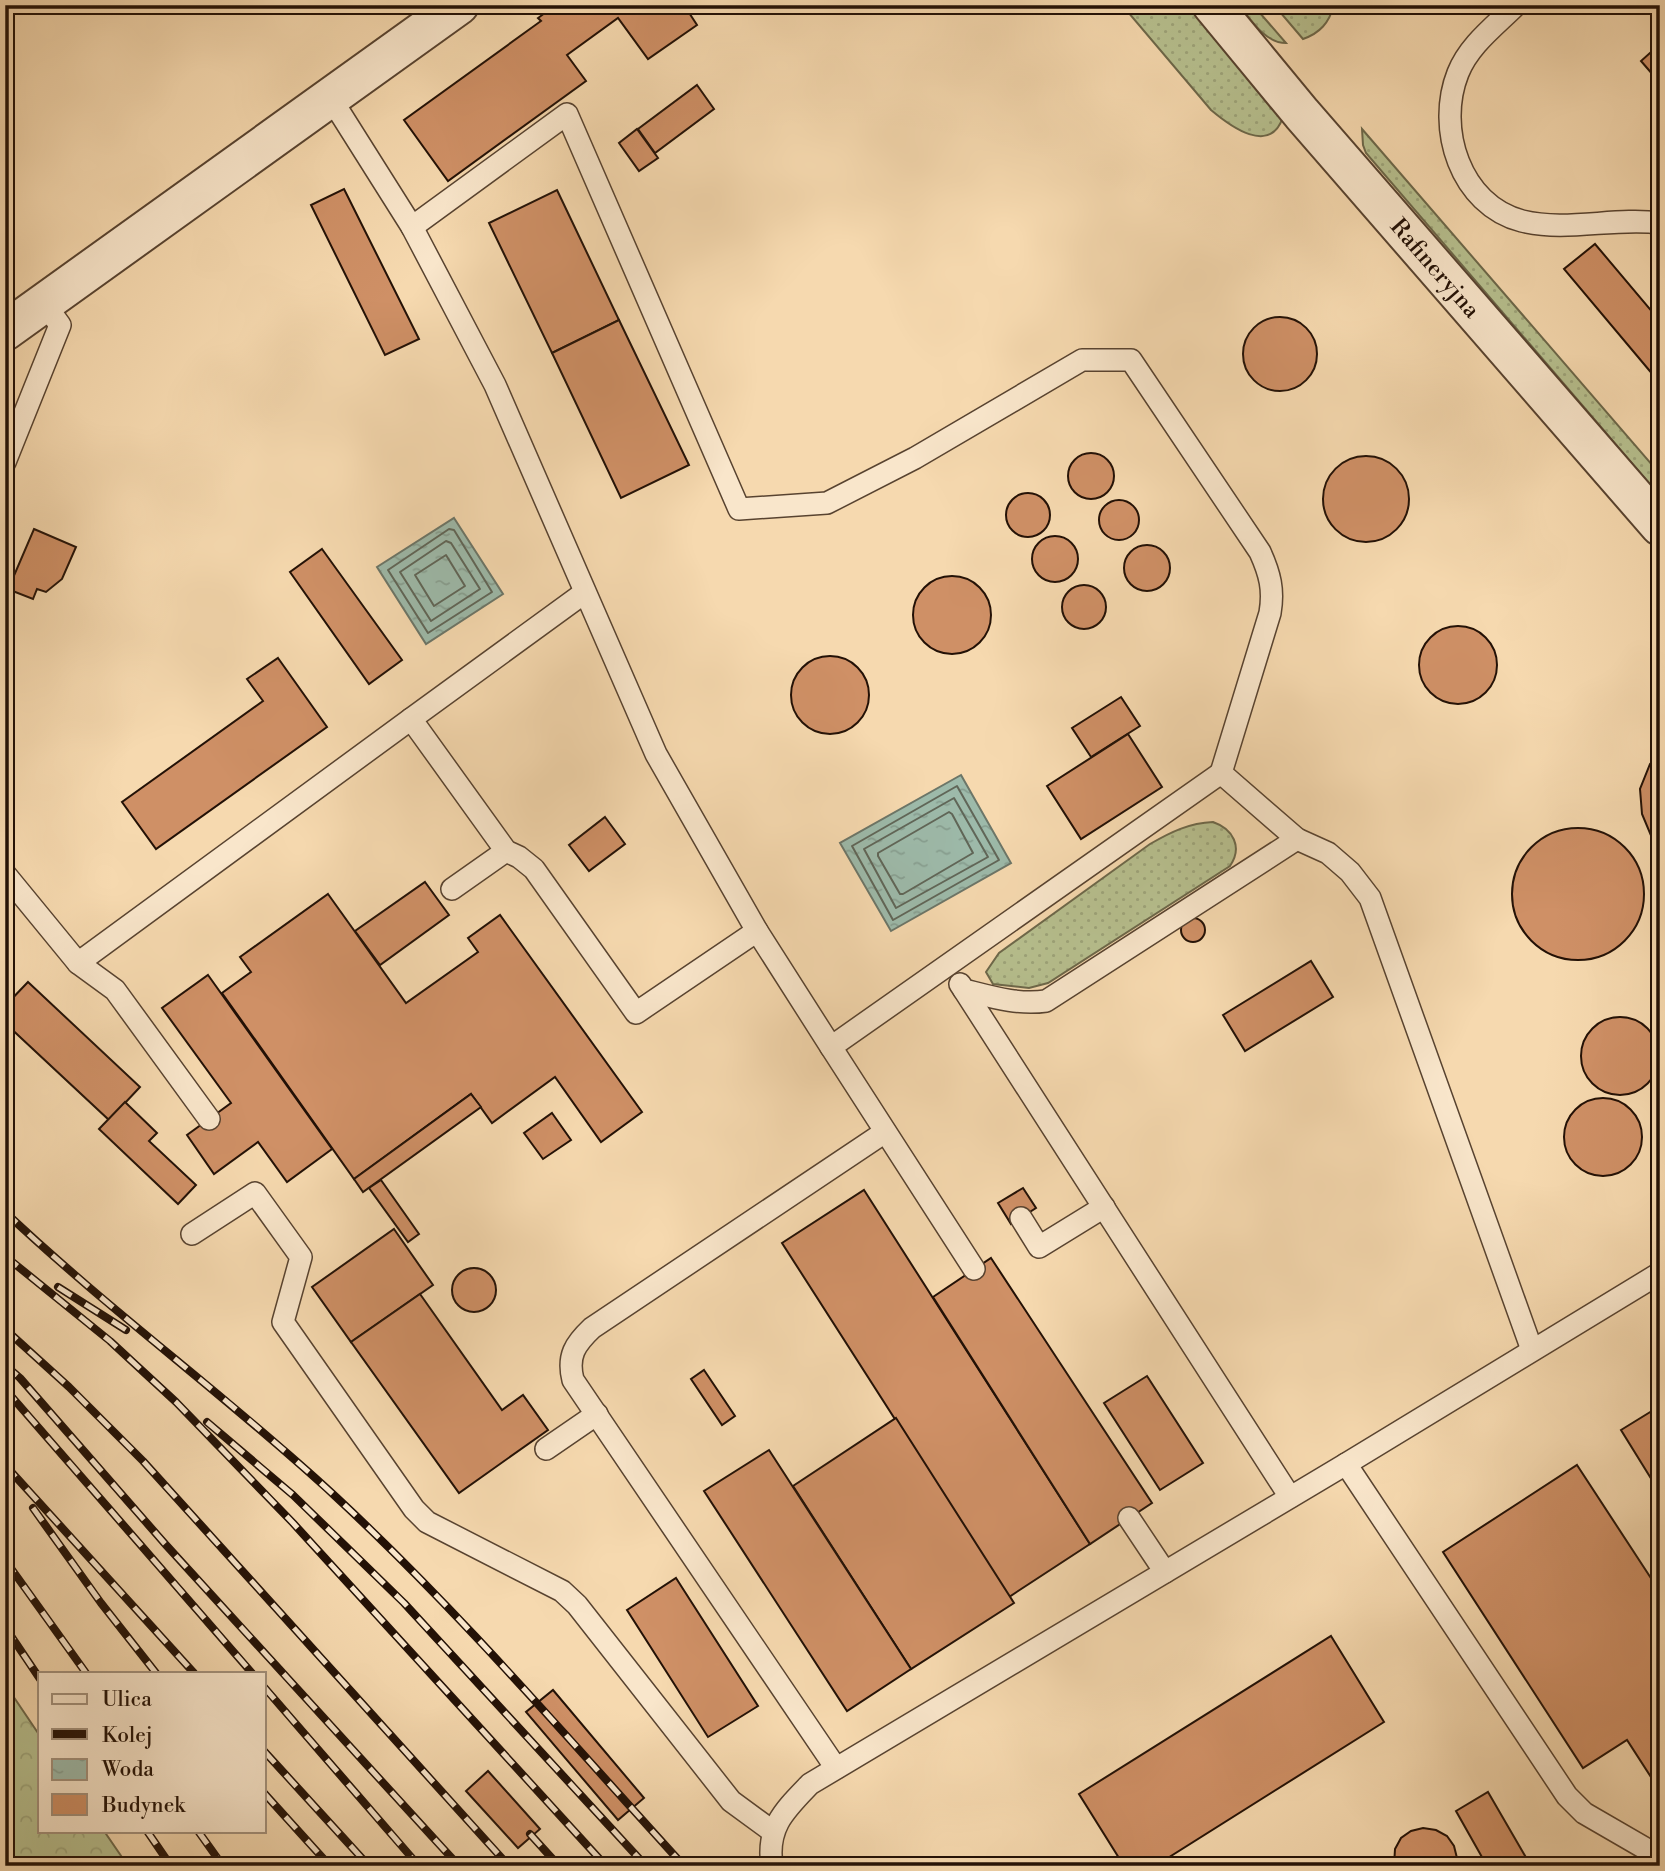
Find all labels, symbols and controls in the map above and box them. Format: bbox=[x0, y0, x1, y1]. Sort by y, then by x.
street label: Rafineryjna bbox=[1384, 213, 1486, 324]
legend bbox=[38, 1672, 266, 1832]
text: Ulica bbox=[102, 1687, 152, 1713]
text: Kolej bbox=[102, 1723, 153, 1749]
text: Woda bbox=[101, 1757, 154, 1783]
text: Budynek bbox=[101, 1793, 186, 1819]

